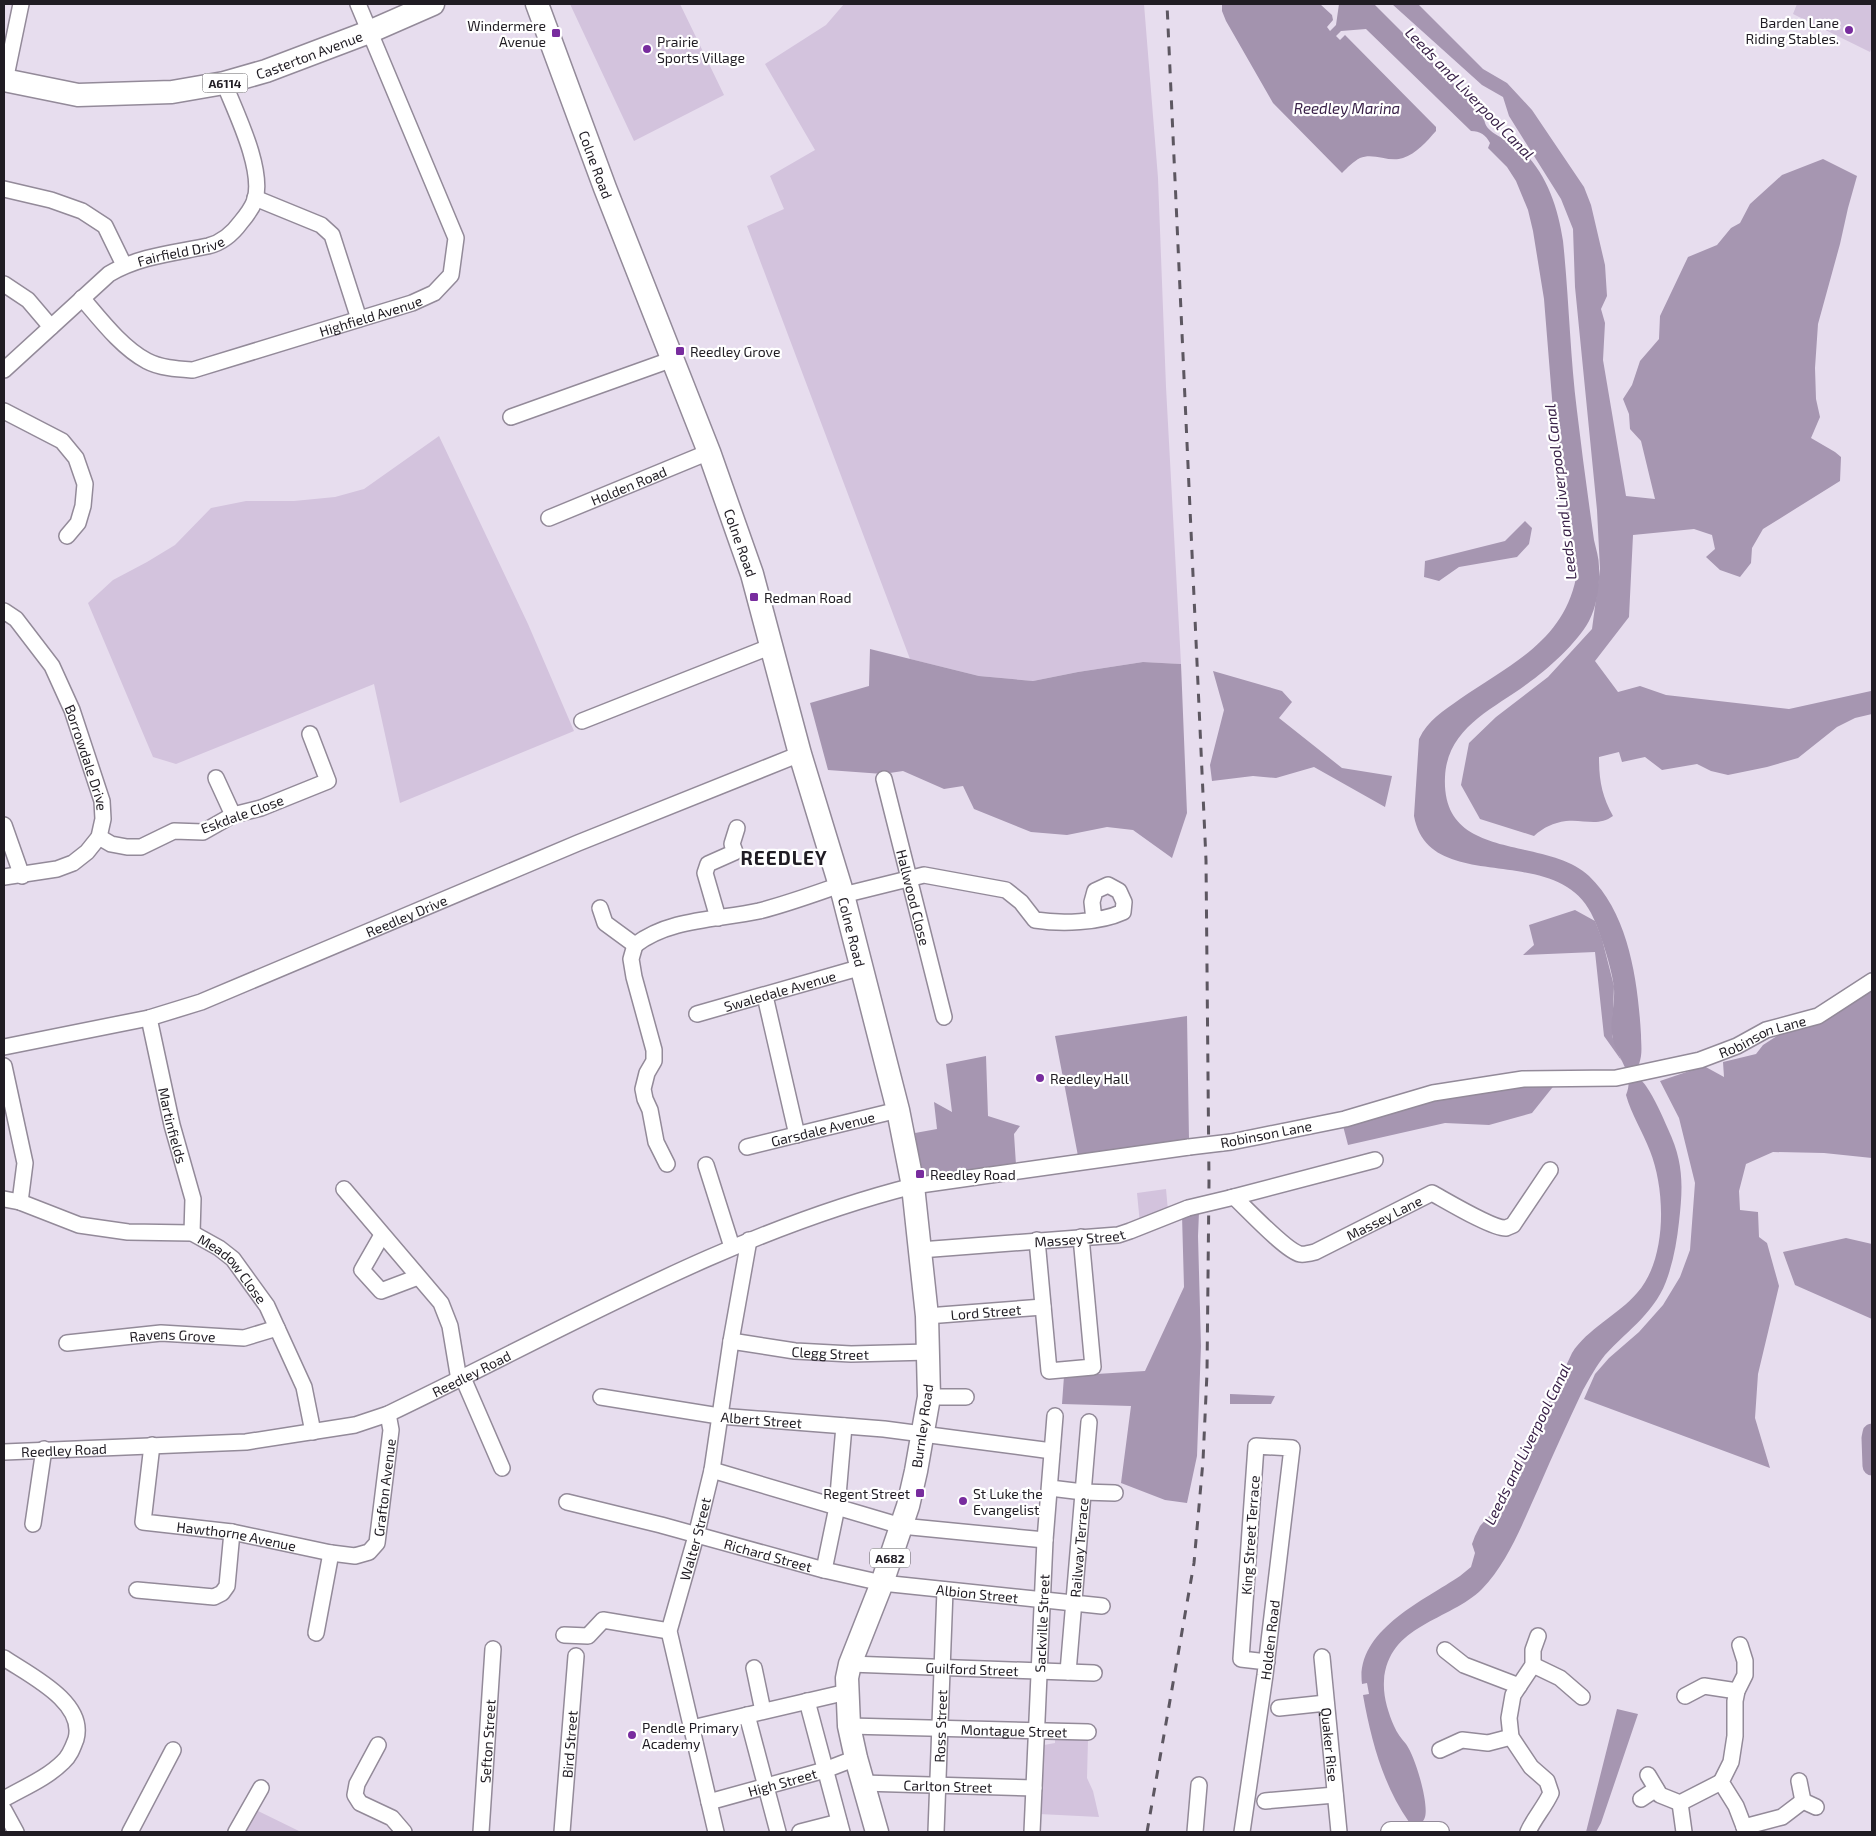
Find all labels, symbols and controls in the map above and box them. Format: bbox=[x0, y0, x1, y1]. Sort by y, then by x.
place label: Barden Lane Riding Stables. bbox=[1746, 14, 1839, 47]
place label: Windermere Avenue bbox=[467, 17, 546, 50]
water label: Leeds and Liverpool Canal bbox=[1402, 23, 1538, 163]
marker: Barden Lane Riding Stables. bbox=[1843, 24, 1855, 36]
street label: Casterton Avenue bbox=[254, 27, 365, 82]
marker: Windermere Avenue bbox=[550, 27, 562, 39]
place label: Prairie Sports Village bbox=[657, 33, 745, 66]
marker: Prairie Sports Village bbox=[641, 43, 653, 55]
road number: A6114 bbox=[202, 74, 248, 92]
water label: Reedley Marina bbox=[1294, 99, 1400, 118]
street label: Colne Road bbox=[576, 128, 617, 201]
street label: Fairfield Drive bbox=[135, 232, 227, 269]
street label: Highfield Avenue bbox=[317, 291, 425, 339]
place label: Reedley Grove bbox=[690, 343, 780, 360]
marker: Reedley Grove bbox=[674, 345, 686, 357]
water label: Leeds and Liverpool Canal bbox=[1540, 403, 1580, 581]
street label: Holden Road bbox=[588, 462, 669, 508]
street label: Colne Road bbox=[721, 506, 761, 579]
place label: Redman Road bbox=[764, 589, 852, 606]
marker: Redman Road bbox=[748, 591, 760, 603]
street label: Borrowdale Drive bbox=[62, 702, 111, 811]
street label: Eskdale Close bbox=[198, 791, 286, 837]
district label: REEDLEY bbox=[740, 846, 828, 869]
street label: Hallwood Close bbox=[894, 847, 934, 947]
street label: Reedley Drive bbox=[363, 891, 450, 940]
street label: Colne Road bbox=[835, 895, 869, 968]
street label: Swaledale Avenue bbox=[722, 966, 838, 1014]
street label: Robinson Lane bbox=[1716, 1011, 1808, 1061]
place label: Reedley Hall bbox=[1050, 1070, 1130, 1087]
marker: Reedley Hall bbox=[1034, 1072, 1046, 1084]
street label: Martinfields bbox=[156, 1086, 191, 1165]
street label: Garsdale Avenue bbox=[769, 1108, 876, 1149]
street label: Robinson Lane bbox=[1219, 1117, 1313, 1151]
place label: Reedley Road bbox=[930, 1166, 1016, 1183]
marker: Reedley Road bbox=[914, 1168, 926, 1180]
street label: Massey Lane bbox=[1343, 1191, 1424, 1243]
street label: Massey Street bbox=[1034, 1225, 1127, 1250]
street label: Meadow Close bbox=[195, 1230, 271, 1307]
street label: Lord Street bbox=[950, 1300, 1022, 1323]
street label: Ravens Grove bbox=[128, 1324, 216, 1345]
street label: Clegg Street bbox=[791, 1342, 869, 1363]
street label: Reedley Road bbox=[429, 1346, 513, 1400]
water label: Leeds and Liverpool Canal bbox=[1480, 1360, 1574, 1528]
street label: Burnley Road bbox=[908, 1383, 936, 1469]
street label: Albert Street bbox=[720, 1408, 803, 1431]
street label: Grafton Avenue bbox=[369, 1438, 398, 1537]
street label: Reedley Road bbox=[21, 1439, 107, 1460]
street label: King Street Terrace bbox=[1237, 1475, 1263, 1595]
place label: Regent Street bbox=[823, 1485, 910, 1502]
place label: St Luke the Evangelist bbox=[973, 1485, 1043, 1518]
marker: Regent Street bbox=[914, 1487, 926, 1499]
marker: St Luke the Evangelist bbox=[957, 1495, 969, 1507]
street label: Walter Street bbox=[675, 1496, 714, 1582]
street label: Railway Terrace bbox=[1066, 1497, 1091, 1598]
street label: Hawthorne Avenue bbox=[176, 1517, 298, 1554]
street label: Richard Street bbox=[722, 1534, 814, 1575]
road number: A682 bbox=[870, 1549, 910, 1568]
street label: Sackville Street bbox=[1031, 1574, 1052, 1673]
street label: Albion Street bbox=[935, 1580, 1019, 1606]
street label: Holden Road bbox=[1256, 1599, 1282, 1681]
street label: Guilford Street bbox=[925, 1658, 1019, 1679]
street label: Ross Street bbox=[930, 1689, 950, 1763]
street label: Sefton Street bbox=[476, 1699, 498, 1784]
street label: Quaker Rise bbox=[1318, 1707, 1343, 1783]
street label: Bird Street bbox=[558, 1710, 580, 1779]
place label: Pendle Primary Academy bbox=[642, 1719, 740, 1752]
street label: Montague Street bbox=[960, 1720, 1068, 1740]
marker: Pendle Primary Academy bbox=[626, 1729, 638, 1741]
street label: High Street bbox=[746, 1764, 819, 1799]
street label: Carlton Street bbox=[903, 1776, 993, 1795]

